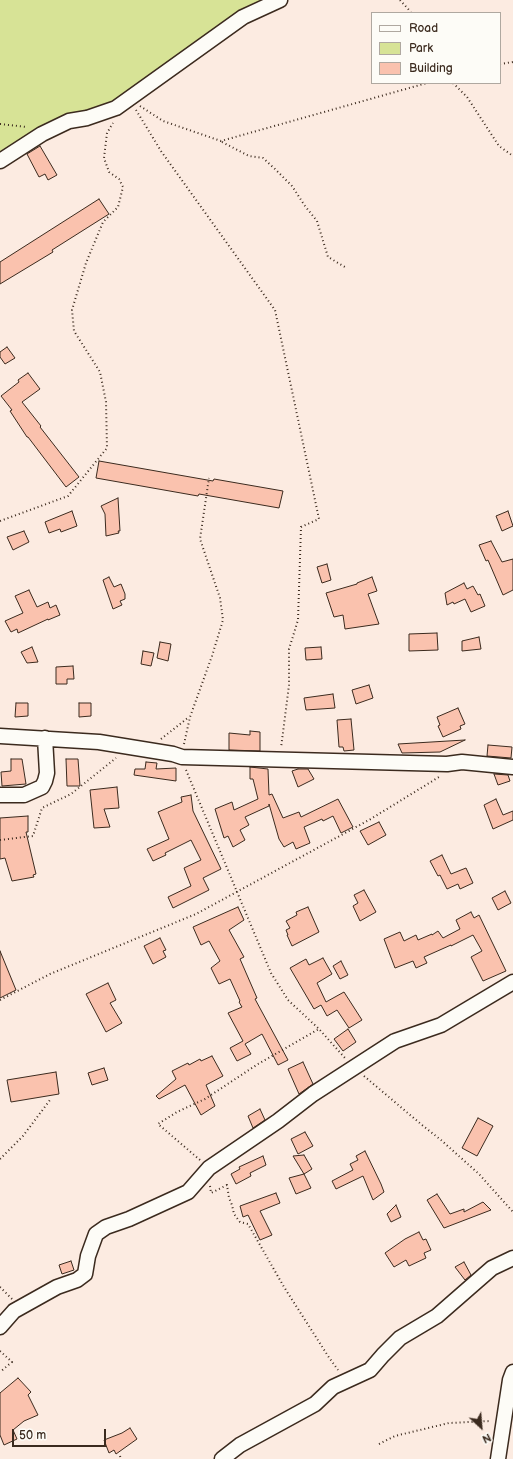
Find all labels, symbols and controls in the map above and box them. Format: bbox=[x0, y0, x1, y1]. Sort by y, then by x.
legend bbox=[371, 12, 501, 84]
text: Road bbox=[409, 21, 438, 36]
text: Park bbox=[409, 41, 433, 56]
text: Building bbox=[409, 61, 453, 76]
north arrow bbox=[461, 1407, 501, 1447]
scale bar bbox=[14, 1421, 108, 1447]
text: 50 m bbox=[19, 1428, 46, 1443]
text: N bbox=[480, 1431, 493, 1446]

